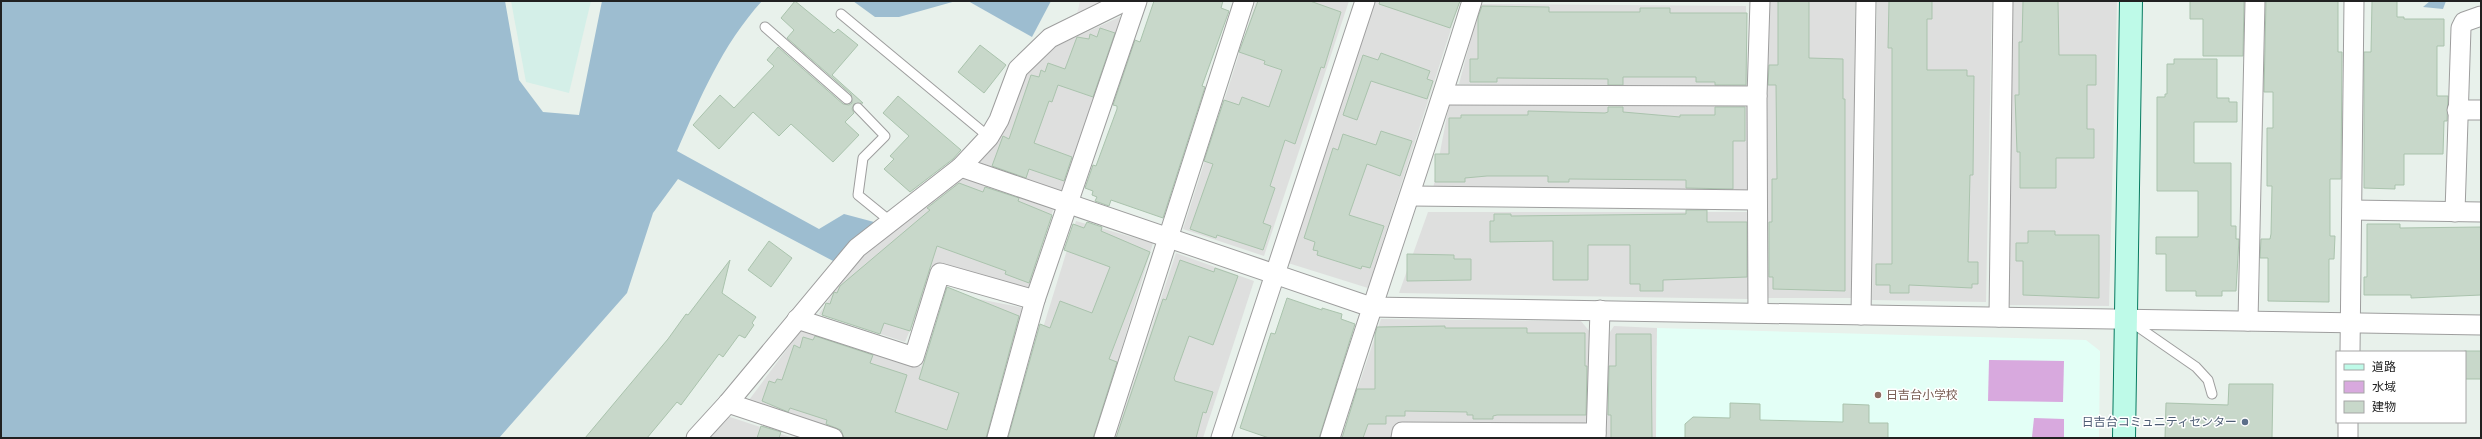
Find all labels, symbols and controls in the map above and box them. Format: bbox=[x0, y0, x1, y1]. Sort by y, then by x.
legend bbox=[2336, 351, 2466, 423]
text: 道路 bbox=[2372, 360, 2396, 374]
text: 水域 bbox=[2372, 380, 2396, 394]
place label: 日吉台小学校 bbox=[1886, 388, 1958, 402]
marker: 日吉台小学校 bbox=[1873, 390, 1883, 400]
text: 建物 bbox=[2372, 400, 2396, 414]
place label: 日吉台コミュニティセンター bbox=[2082, 415, 2237, 429]
marker: 日吉台コミュニティセンター bbox=[2240, 417, 2250, 427]

